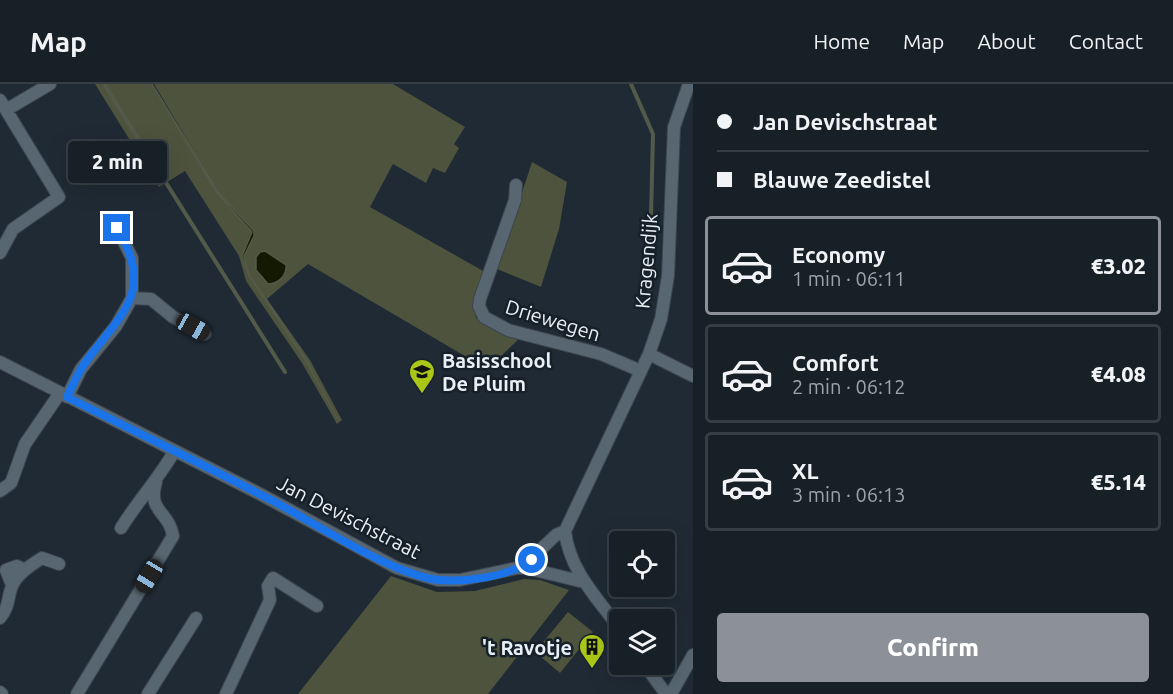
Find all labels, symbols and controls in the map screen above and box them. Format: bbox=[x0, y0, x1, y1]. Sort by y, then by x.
text: Map bbox=[30, 26, 87, 57]
text: Home bbox=[813, 29, 870, 53]
text: Map bbox=[903, 29, 944, 53]
text: About bbox=[977, 29, 1036, 53]
text: Contact bbox=[1069, 29, 1143, 53]
text: Jan Devischstraat bbox=[753, 109, 937, 134]
callout: 2 min bbox=[68, 141, 166, 183]
text: 2 min bbox=[92, 150, 143, 173]
text: Blauwe Zeedistel bbox=[753, 167, 931, 192]
street label: Kragendijk bbox=[630, 212, 662, 310]
route end bbox=[103, 214, 130, 241]
icon: car bbox=[720, 239, 774, 293]
text: Economy bbox=[792, 242, 885, 267]
text: €3.02 bbox=[1091, 253, 1146, 278]
text: 1 min · 06:11 bbox=[792, 267, 906, 290]
street label: Driewegen bbox=[503, 295, 603, 345]
car bbox=[173, 310, 213, 344]
icon: car bbox=[720, 347, 774, 401]
place label: Basisschool De Pluim bbox=[442, 349, 552, 395]
text: Comfort bbox=[792, 350, 879, 375]
school or university icon: Basisschool De Pluim bbox=[407, 357, 437, 395]
text: €4.08 bbox=[1091, 361, 1146, 386]
text: 2 min · 06:12 bbox=[792, 375, 906, 398]
icon: car bbox=[720, 455, 774, 509]
text: XL bbox=[792, 458, 819, 483]
text: €5.14 bbox=[1091, 469, 1146, 494]
street label: Jan Devischstraat bbox=[273, 471, 425, 563]
text: 3 min · 06:13 bbox=[792, 483, 906, 506]
map controls bbox=[609, 531, 675, 675]
button: locate bbox=[609, 531, 675, 597]
route start bbox=[518, 546, 545, 573]
car bbox=[132, 556, 166, 596]
button: layers bbox=[609, 609, 675, 675]
button: Confirm bbox=[717, 613, 1149, 682]
building icon: 't Ravotje bbox=[577, 632, 607, 670]
place label: 't Ravotje bbox=[482, 636, 572, 659]

